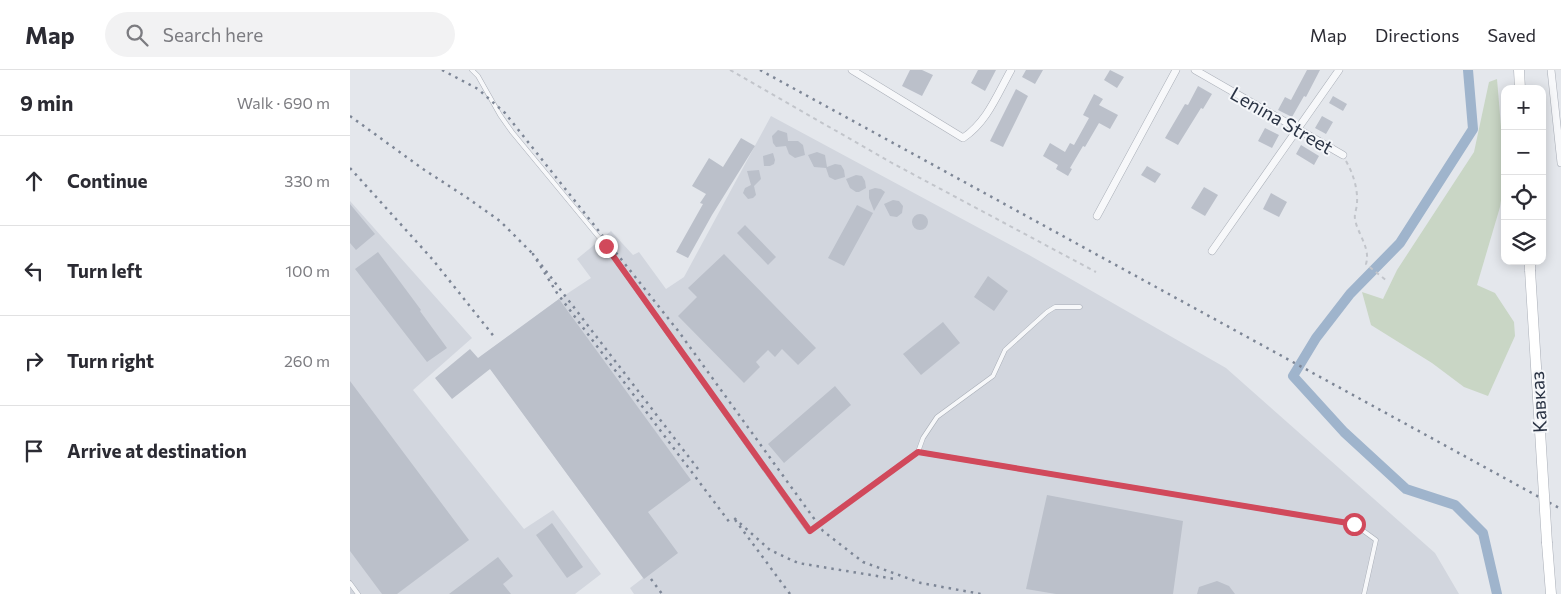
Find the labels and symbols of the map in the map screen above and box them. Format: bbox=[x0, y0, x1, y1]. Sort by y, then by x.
street label: Lenina Street bbox=[1227, 81, 1338, 159]
route end bbox=[595, 235, 618, 258]
street label: Кавказ bbox=[1525, 370, 1551, 434]
route start bbox=[1343, 513, 1366, 536]

